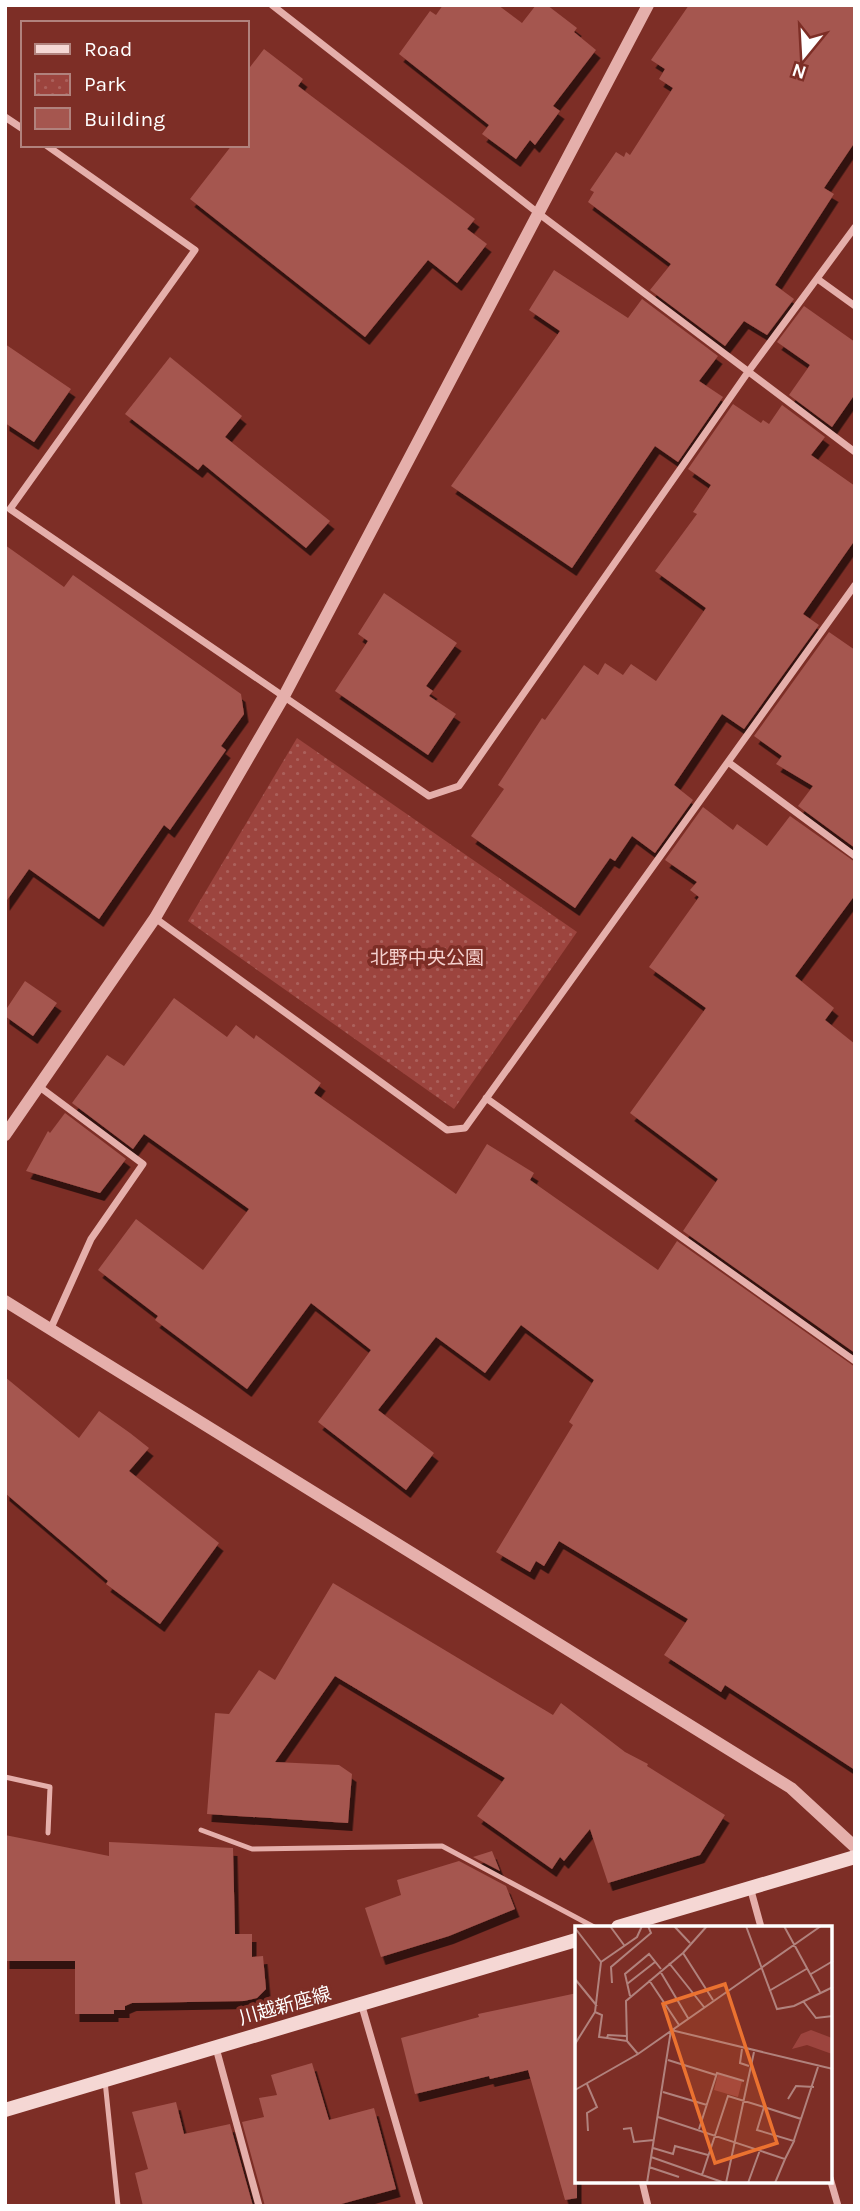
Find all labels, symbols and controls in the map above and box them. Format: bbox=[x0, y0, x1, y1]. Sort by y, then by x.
legend bbox=[21, 21, 248, 147]
north arrow bbox=[769, 21, 839, 91]
text: Road bbox=[84, 37, 132, 61]
text: N bbox=[789, 59, 809, 84]
text: Park bbox=[84, 72, 127, 96]
text: Building bbox=[84, 107, 165, 131]
park label: 北野中央公園 bbox=[370, 947, 484, 969]
inset map bbox=[575, 1926, 832, 2183]
street label: 川越新座線 bbox=[236, 1982, 334, 2030]

